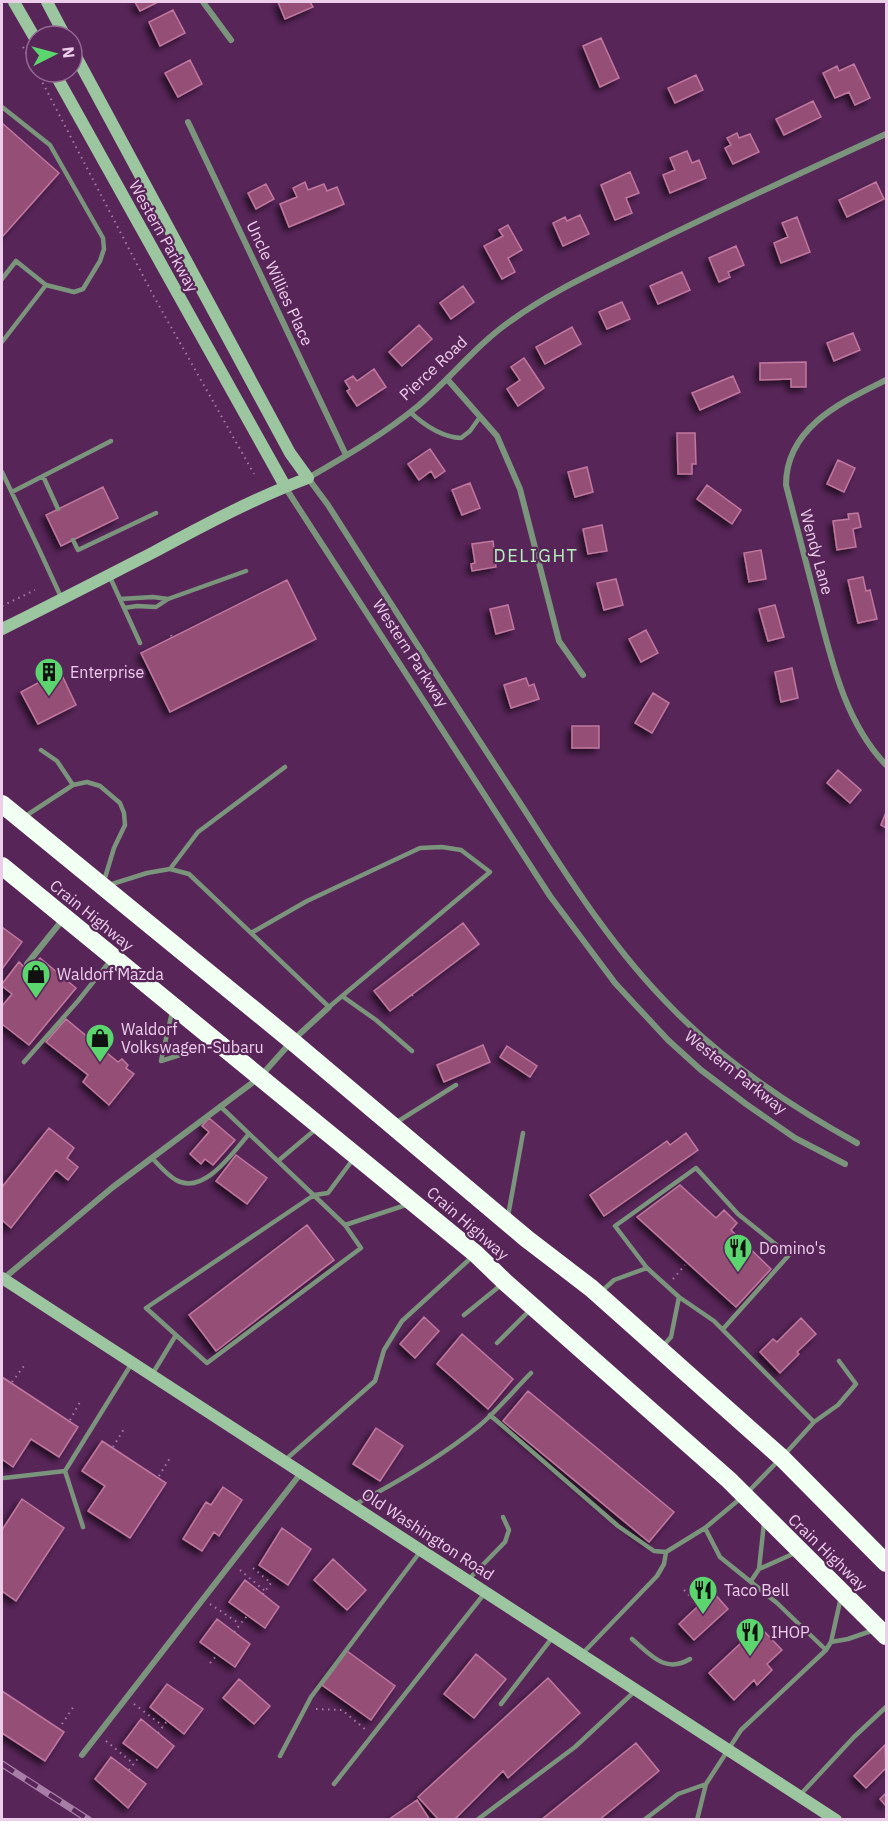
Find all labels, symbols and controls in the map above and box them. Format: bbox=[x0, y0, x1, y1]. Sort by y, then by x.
north arrow bbox=[24, 24, 84, 84]
text: N bbox=[58, 46, 79, 59]
street label: Western Parkway bbox=[125, 177, 203, 295]
street label: Uncle Willies Place bbox=[242, 217, 318, 349]
street label: Pierce Road bbox=[395, 332, 471, 404]
street label: Wendy Lane bbox=[796, 507, 838, 597]
district label: DELIGHT bbox=[494, 544, 578, 567]
street label: Western Parkway bbox=[369, 595, 453, 711]
building icon: Enterprise bbox=[33, 656, 65, 698]
place label: Enterprise bbox=[70, 662, 145, 682]
street label: Crain Highway bbox=[46, 875, 138, 955]
shop icon: Waldorf Mazda bbox=[20, 958, 52, 1000]
place label: Waldorf Mazda bbox=[57, 964, 164, 984]
place label: Waldorf Volkswagen-Subaru bbox=[121, 1019, 264, 1057]
shop icon: Waldorf Volkswagen-Subaru bbox=[84, 1022, 116, 1064]
street label: Western Parkway bbox=[681, 1026, 791, 1118]
street label: Crain Highway bbox=[423, 1182, 513, 1264]
restaurant icon: Domino's bbox=[722, 1232, 754, 1274]
place label: Domino's bbox=[759, 1238, 826, 1258]
street label: Old Washington Road bbox=[358, 1484, 498, 1584]
street label: Crain Highway bbox=[784, 1509, 872, 1595]
restaurant icon: Taco Bell bbox=[687, 1574, 719, 1616]
place label: Taco Bell bbox=[724, 1580, 789, 1600]
restaurant icon: IHOP bbox=[734, 1616, 766, 1658]
place label: IHOP bbox=[771, 1622, 810, 1642]

